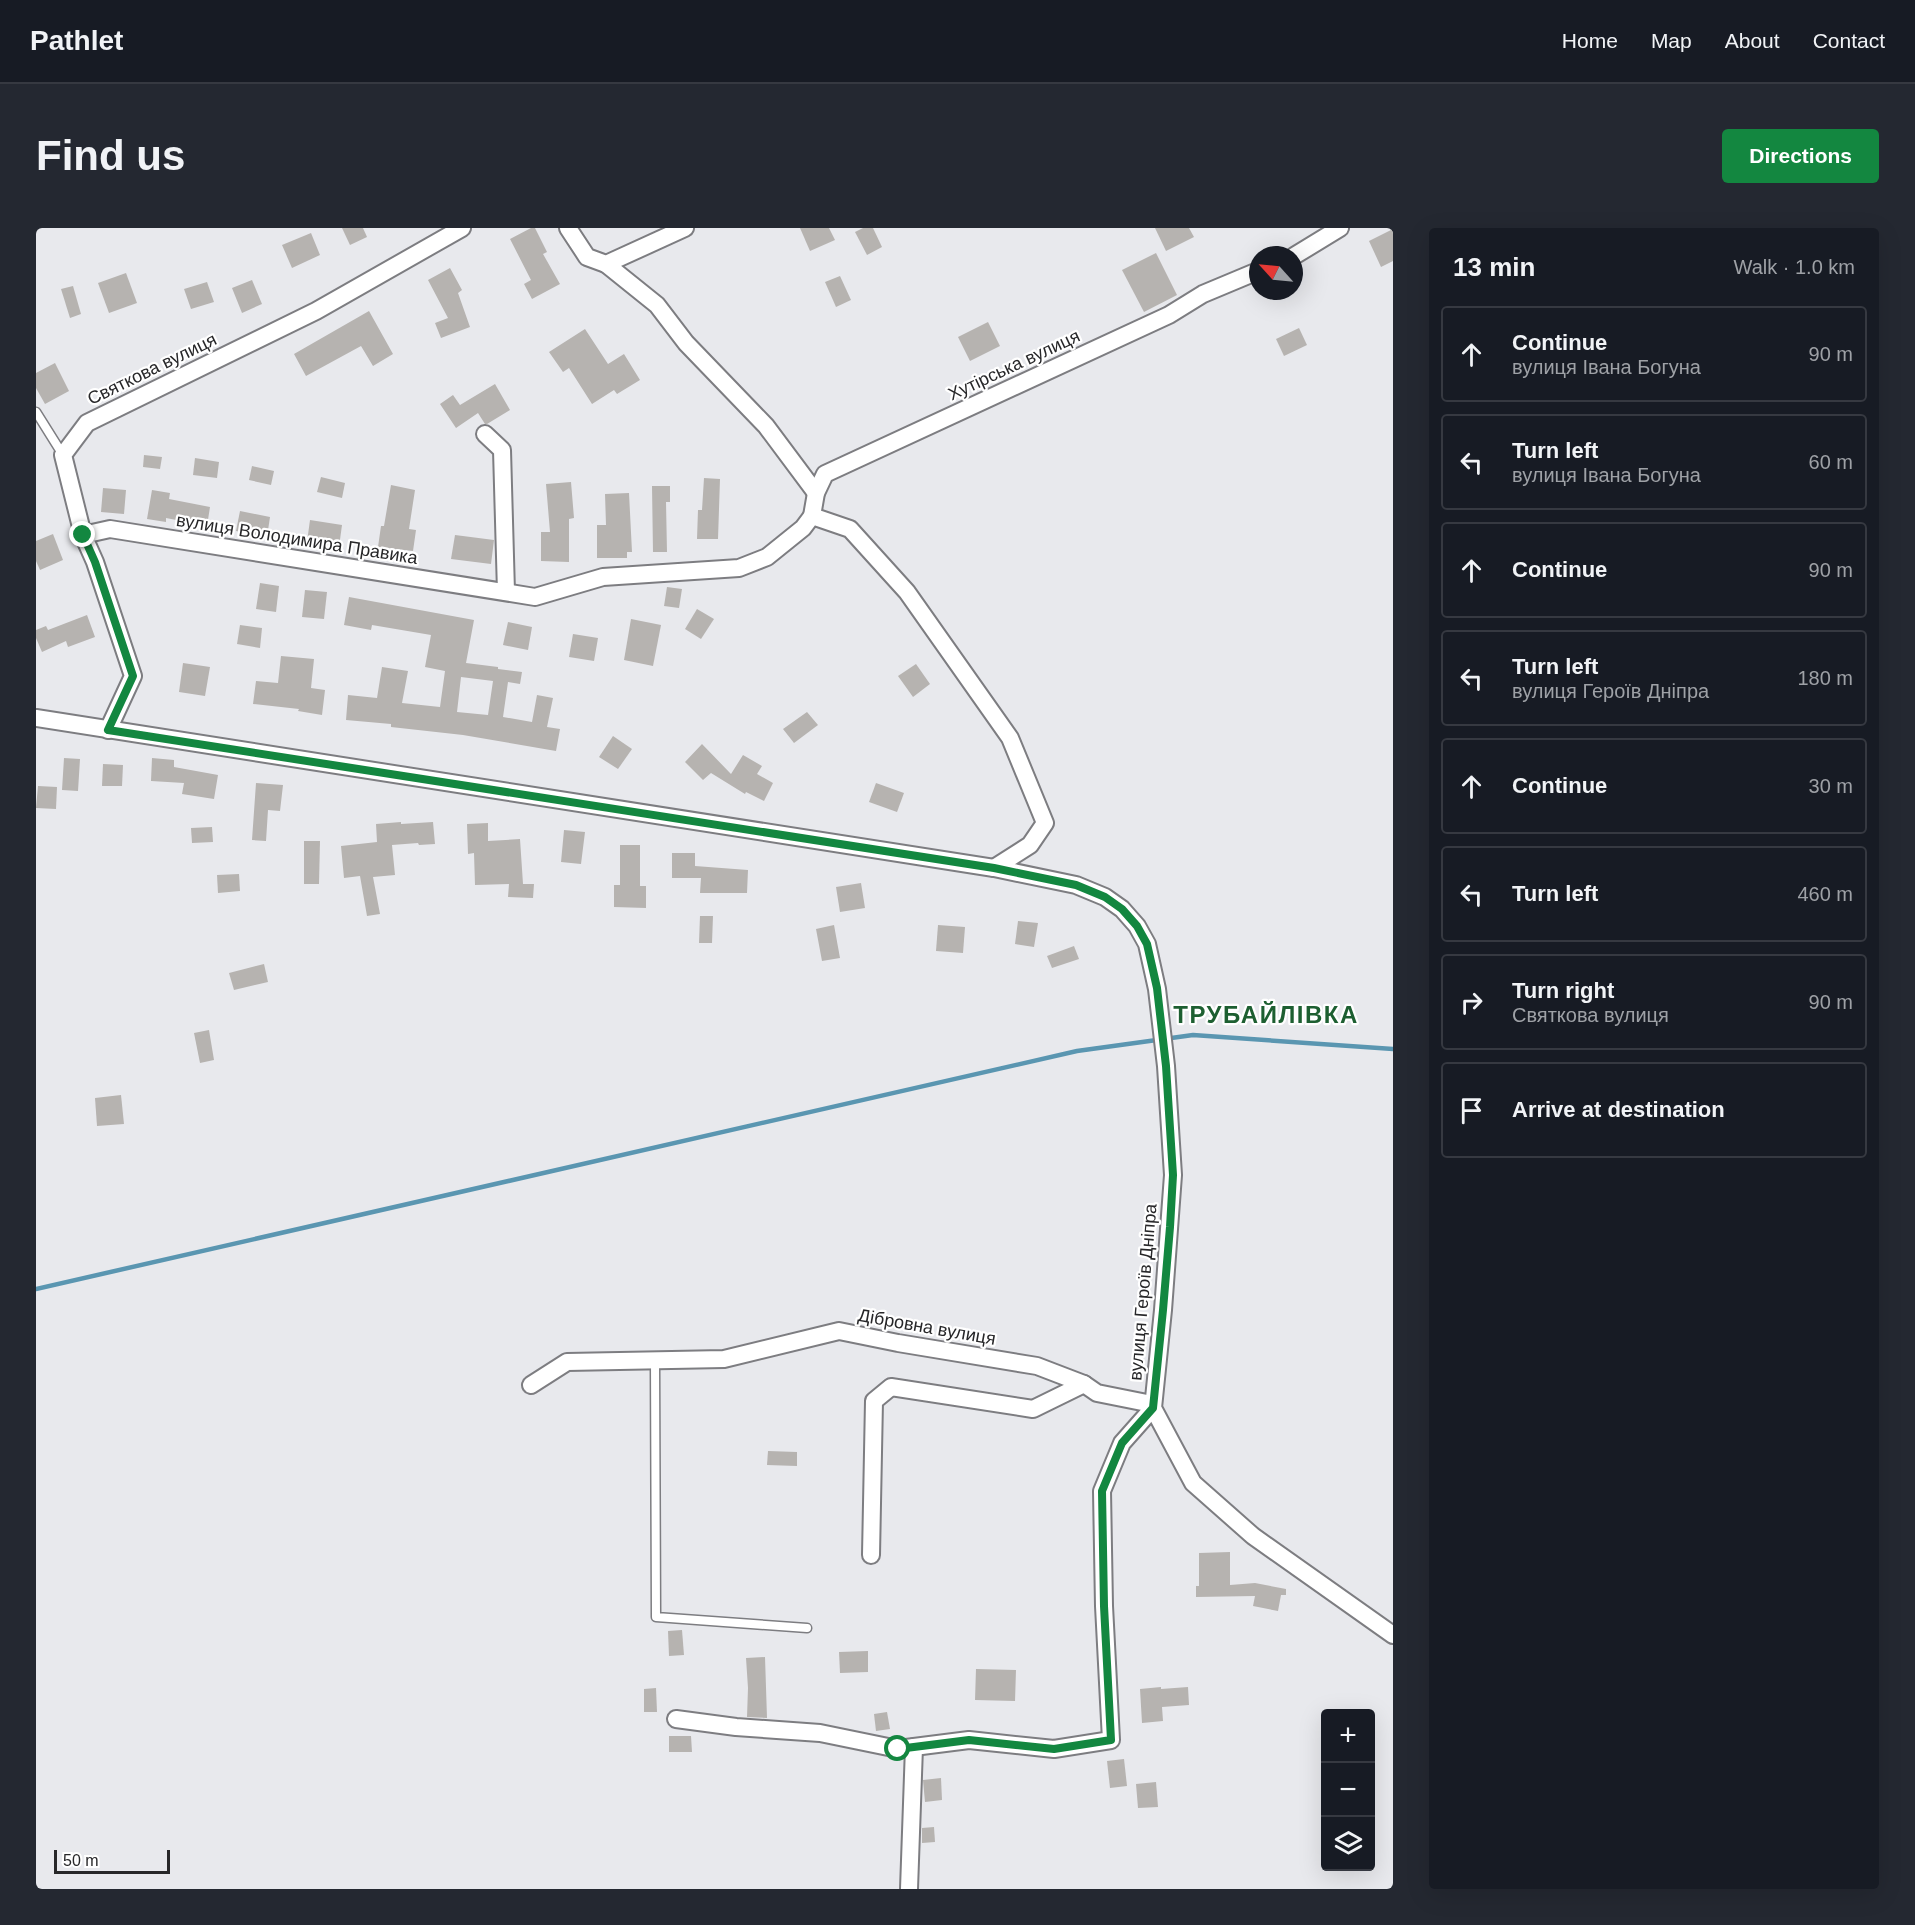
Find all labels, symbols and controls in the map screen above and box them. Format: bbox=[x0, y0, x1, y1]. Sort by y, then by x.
text: Pathlet bbox=[30, 25, 123, 56]
text: Home bbox=[1562, 29, 1618, 52]
text: Map bbox=[1651, 29, 1692, 52]
text: About bbox=[1725, 29, 1780, 52]
text: Contact bbox=[1813, 29, 1885, 52]
button: Directions bbox=[1722, 129, 1879, 183]
text: Find us bbox=[36, 132, 185, 179]
north arrow bbox=[1249, 246, 1303, 300]
text: 13 min bbox=[1453, 252, 1535, 282]
text: Walk · 1.0 km bbox=[1734, 256, 1855, 278]
street label: Хутірська вулиця bbox=[945, 326, 1083, 404]
street label: Святкова вулиця bbox=[84, 329, 220, 409]
text: Continue bbox=[1512, 330, 1607, 355]
icon: ahead bbox=[1455, 338, 1488, 371]
text: 90 m bbox=[1809, 343, 1853, 365]
text: вулиця Івана Богуна bbox=[1512, 356, 1701, 378]
text: Turn left bbox=[1512, 438, 1598, 463]
icon: left bbox=[1455, 446, 1488, 479]
text: 60 m bbox=[1809, 451, 1853, 473]
text: вулиця Івана Богуна bbox=[1512, 464, 1701, 486]
street label: вулиця Володимира Правика bbox=[175, 510, 420, 568]
route end bbox=[69, 521, 95, 547]
icon: ahead bbox=[1455, 554, 1488, 587]
text: Continue bbox=[1512, 557, 1607, 582]
text: 90 m bbox=[1809, 559, 1853, 581]
text: Turn left bbox=[1512, 654, 1598, 679]
icon: left bbox=[1455, 662, 1488, 695]
text: 180 m bbox=[1797, 667, 1853, 689]
text: вулиця Героїв Дніпра bbox=[1512, 680, 1709, 702]
icon: ahead bbox=[1455, 770, 1488, 803]
text: Continue bbox=[1512, 773, 1607, 798]
text: 30 m bbox=[1809, 775, 1853, 797]
icon: left bbox=[1455, 878, 1488, 911]
text: Turn left bbox=[1512, 881, 1598, 906]
text: 460 m bbox=[1797, 883, 1853, 905]
text: Turn right bbox=[1512, 978, 1614, 1003]
icon: right bbox=[1455, 986, 1488, 1019]
text: 90 m bbox=[1809, 991, 1853, 1013]
district label: ТРУБАЙЛІВКА bbox=[1173, 1001, 1359, 1028]
text: Святкова вулиця bbox=[1512, 1004, 1669, 1026]
icon: arrive bbox=[1455, 1094, 1488, 1127]
text: Arrive at destination bbox=[1512, 1097, 1725, 1122]
street label: вулиця Героїв Дніпра bbox=[1125, 1202, 1161, 1381]
street label: Дібровна вулиця bbox=[857, 1305, 997, 1349]
map controls bbox=[1321, 1709, 1375, 1871]
button: + bbox=[1321, 1709, 1375, 1763]
route start bbox=[884, 1735, 910, 1761]
button: − bbox=[1321, 1763, 1375, 1817]
button: layers bbox=[1321, 1817, 1375, 1871]
scale bar bbox=[54, 1847, 170, 1874]
text: 50 m bbox=[63, 1852, 99, 1869]

